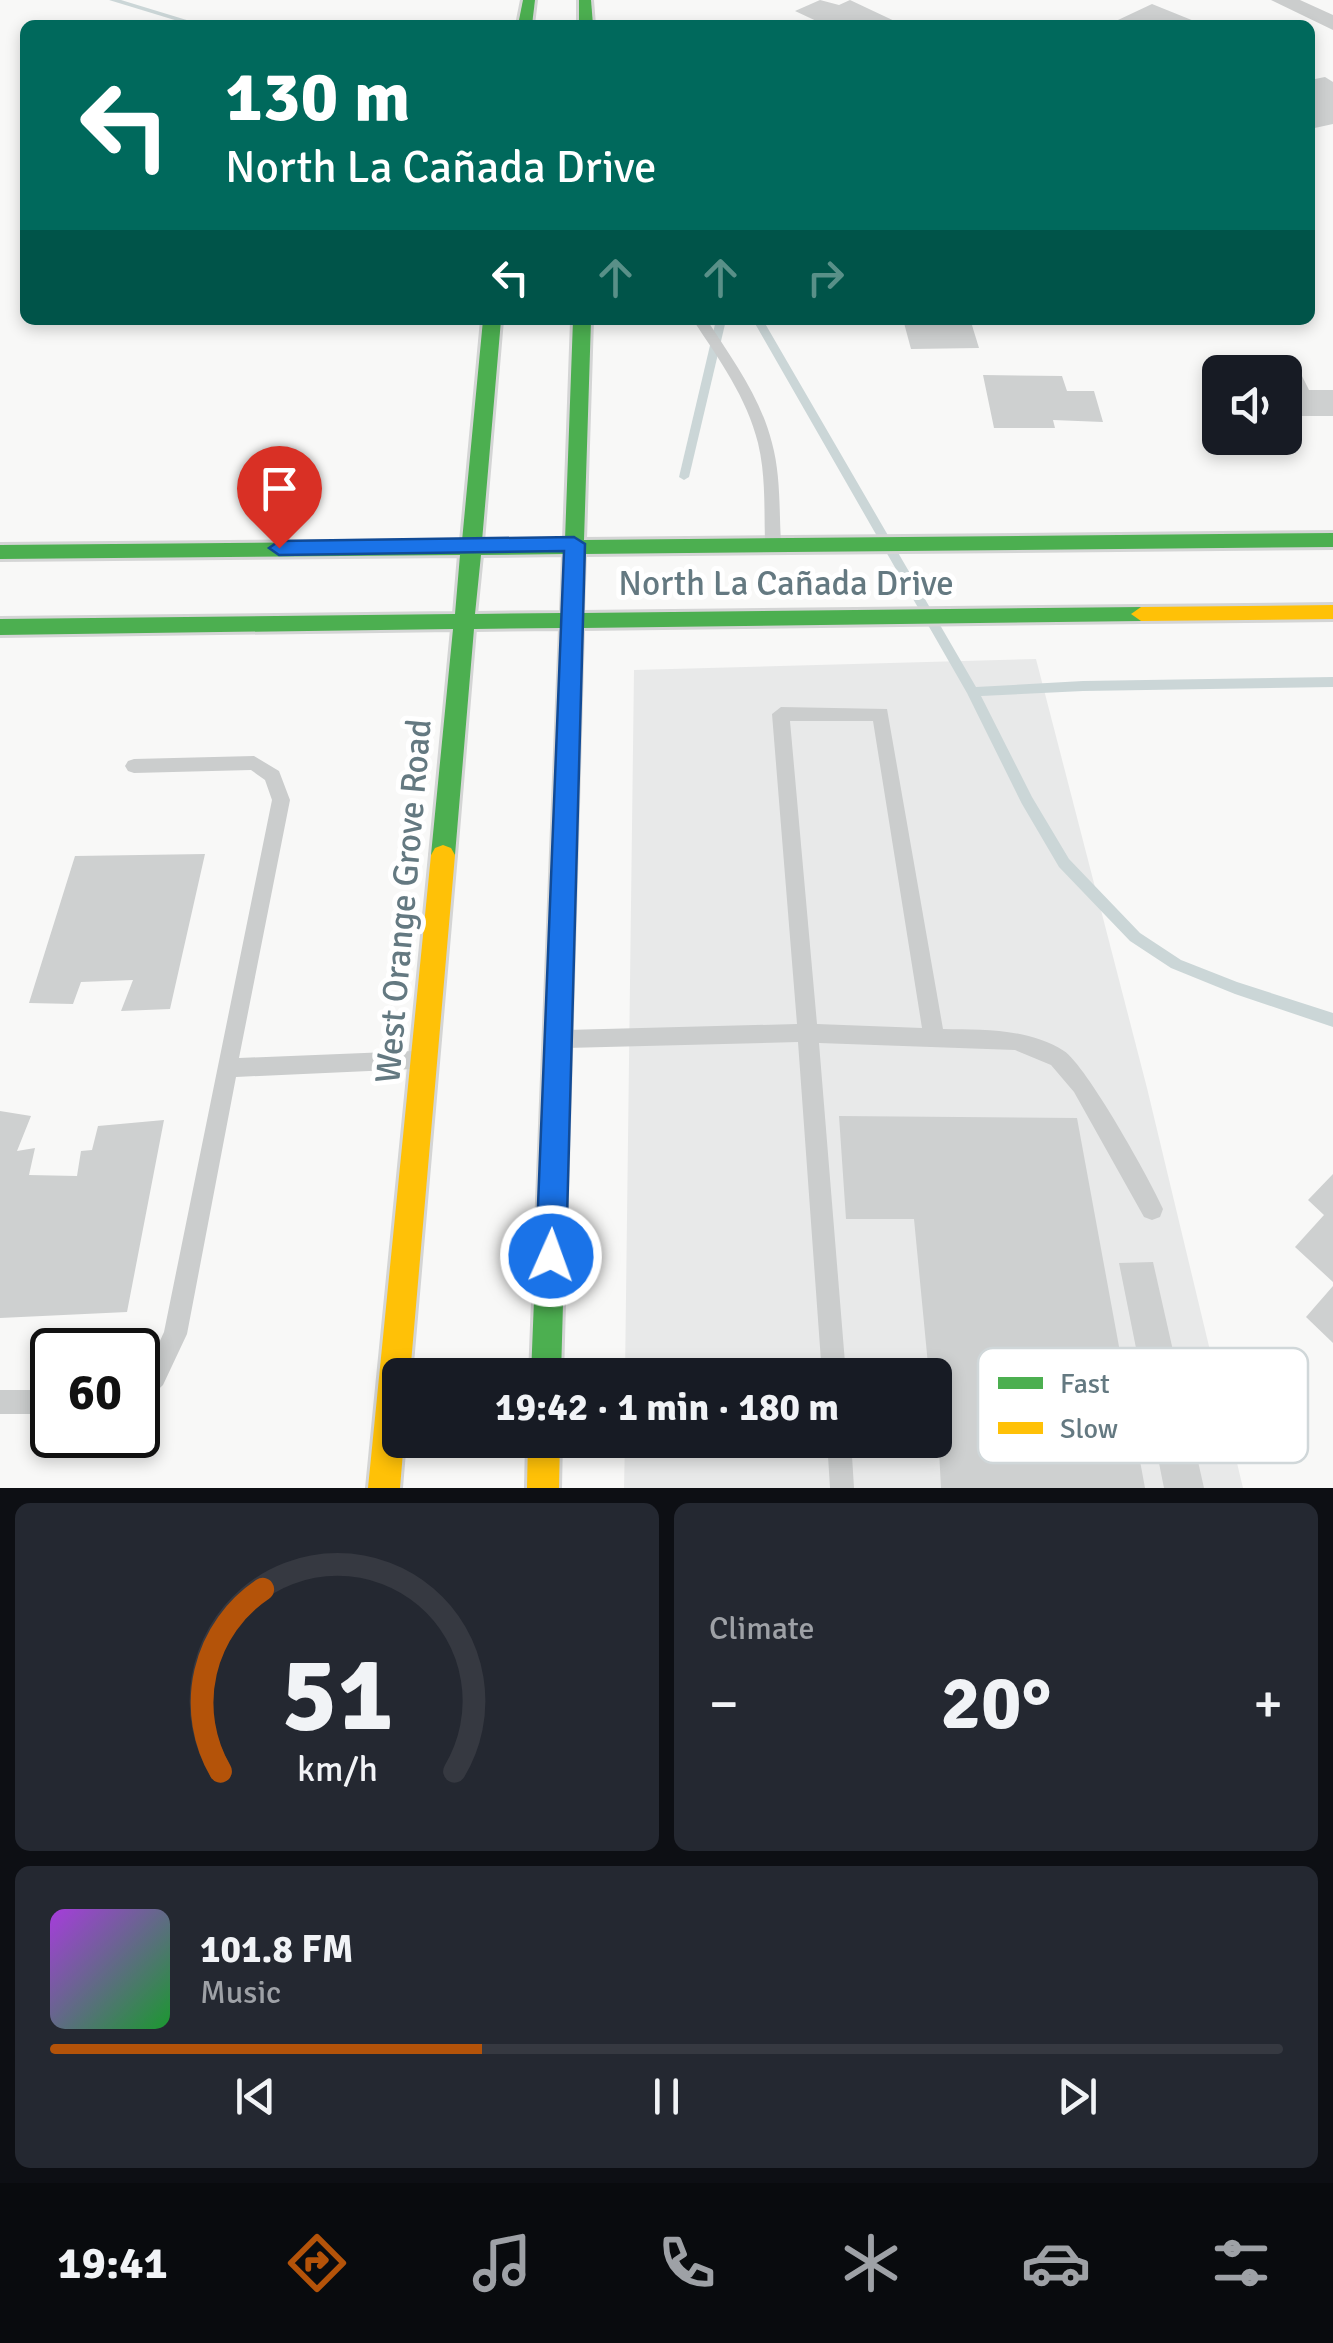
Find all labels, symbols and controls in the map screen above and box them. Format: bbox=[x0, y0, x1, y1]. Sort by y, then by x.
text: 130 m bbox=[225, 54, 410, 140]
icon: left bbox=[60, 60, 190, 190]
text: North La Cañada Drive bbox=[225, 140, 656, 195]
icon: left bbox=[483, 250, 538, 305]
icon: ahead bbox=[588, 250, 643, 305]
icon: ahead bbox=[693, 250, 748, 305]
icon: right bbox=[798, 250, 853, 305]
map controls bbox=[1202, 355, 1302, 455]
button: sound bbox=[1202, 355, 1302, 455]
pin bbox=[237, 446, 322, 549]
icon: arrive bbox=[252, 461, 307, 516]
street label: North La Cañada Drive bbox=[618, 562, 954, 605]
street label: West Orange Grove Road bbox=[366, 717, 441, 1085]
position arrow bbox=[499, 1204, 603, 1308]
speed limit sign: 60 bbox=[30, 1328, 160, 1458]
legend bbox=[978, 1348, 1308, 1463]
text: Fast bbox=[1060, 1367, 1110, 1401]
text: 19:42 · 1 min · 180 m bbox=[495, 1384, 839, 1431]
text: Slow bbox=[1060, 1412, 1118, 1446]
text: Climate bbox=[709, 1609, 815, 1648]
text: 51 bbox=[281, 1631, 393, 1759]
text: 20° bbox=[941, 1657, 1052, 1750]
text: − bbox=[709, 1670, 739, 1738]
text: + bbox=[1253, 1670, 1283, 1738]
text: km/h bbox=[297, 1747, 377, 1791]
text: 101.8 FM bbox=[200, 1926, 353, 1973]
text: Music bbox=[200, 1973, 281, 2012]
icon: previous bbox=[228, 2069, 283, 2124]
icon: pause bbox=[639, 2069, 694, 2124]
icon: next bbox=[1050, 2069, 1105, 2124]
icon: directions bbox=[282, 2228, 352, 2298]
icon: music bbox=[467, 2228, 537, 2298]
icon: phone bbox=[652, 2228, 722, 2298]
icon: climate bbox=[836, 2228, 906, 2298]
icon: car bbox=[1021, 2228, 1091, 2298]
icon: filters bbox=[1206, 2228, 1276, 2298]
text: 19:41 bbox=[57, 2236, 168, 2291]

